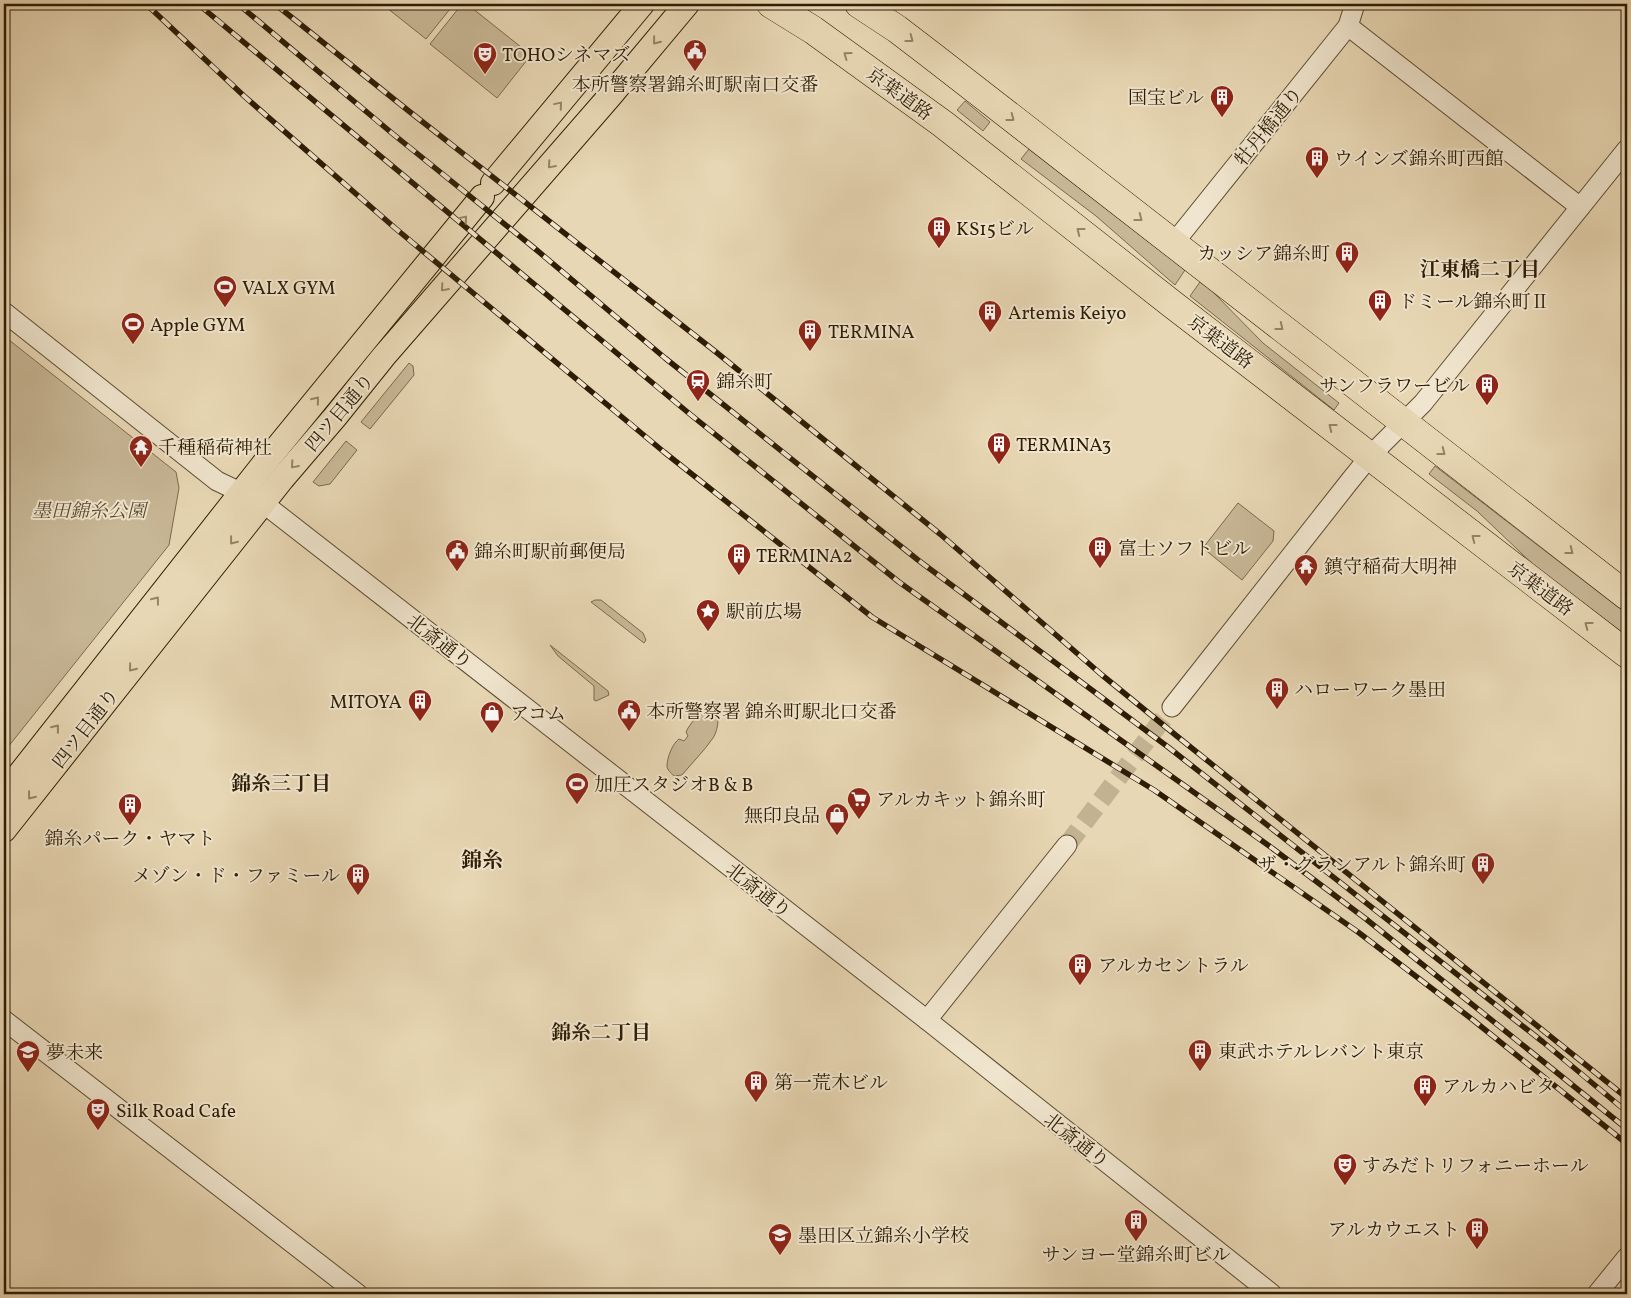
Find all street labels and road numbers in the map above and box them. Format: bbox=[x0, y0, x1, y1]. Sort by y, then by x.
street label: 京葉道路 bbox=[860, 62, 937, 127]
street label: 牡丹橋通り bbox=[1230, 82, 1310, 172]
street label: 京葉道路 bbox=[1182, 309, 1258, 376]
street label: 四ツ目通り bbox=[300, 369, 381, 458]
street label: 京葉道路 bbox=[1502, 556, 1578, 623]
street label: 北斎通り bbox=[401, 609, 477, 676]
street label: 四ツ目通り bbox=[47, 684, 126, 775]
street label: 北斎通り bbox=[720, 858, 796, 925]
street label: 北斎通り bbox=[1038, 1108, 1114, 1175]

